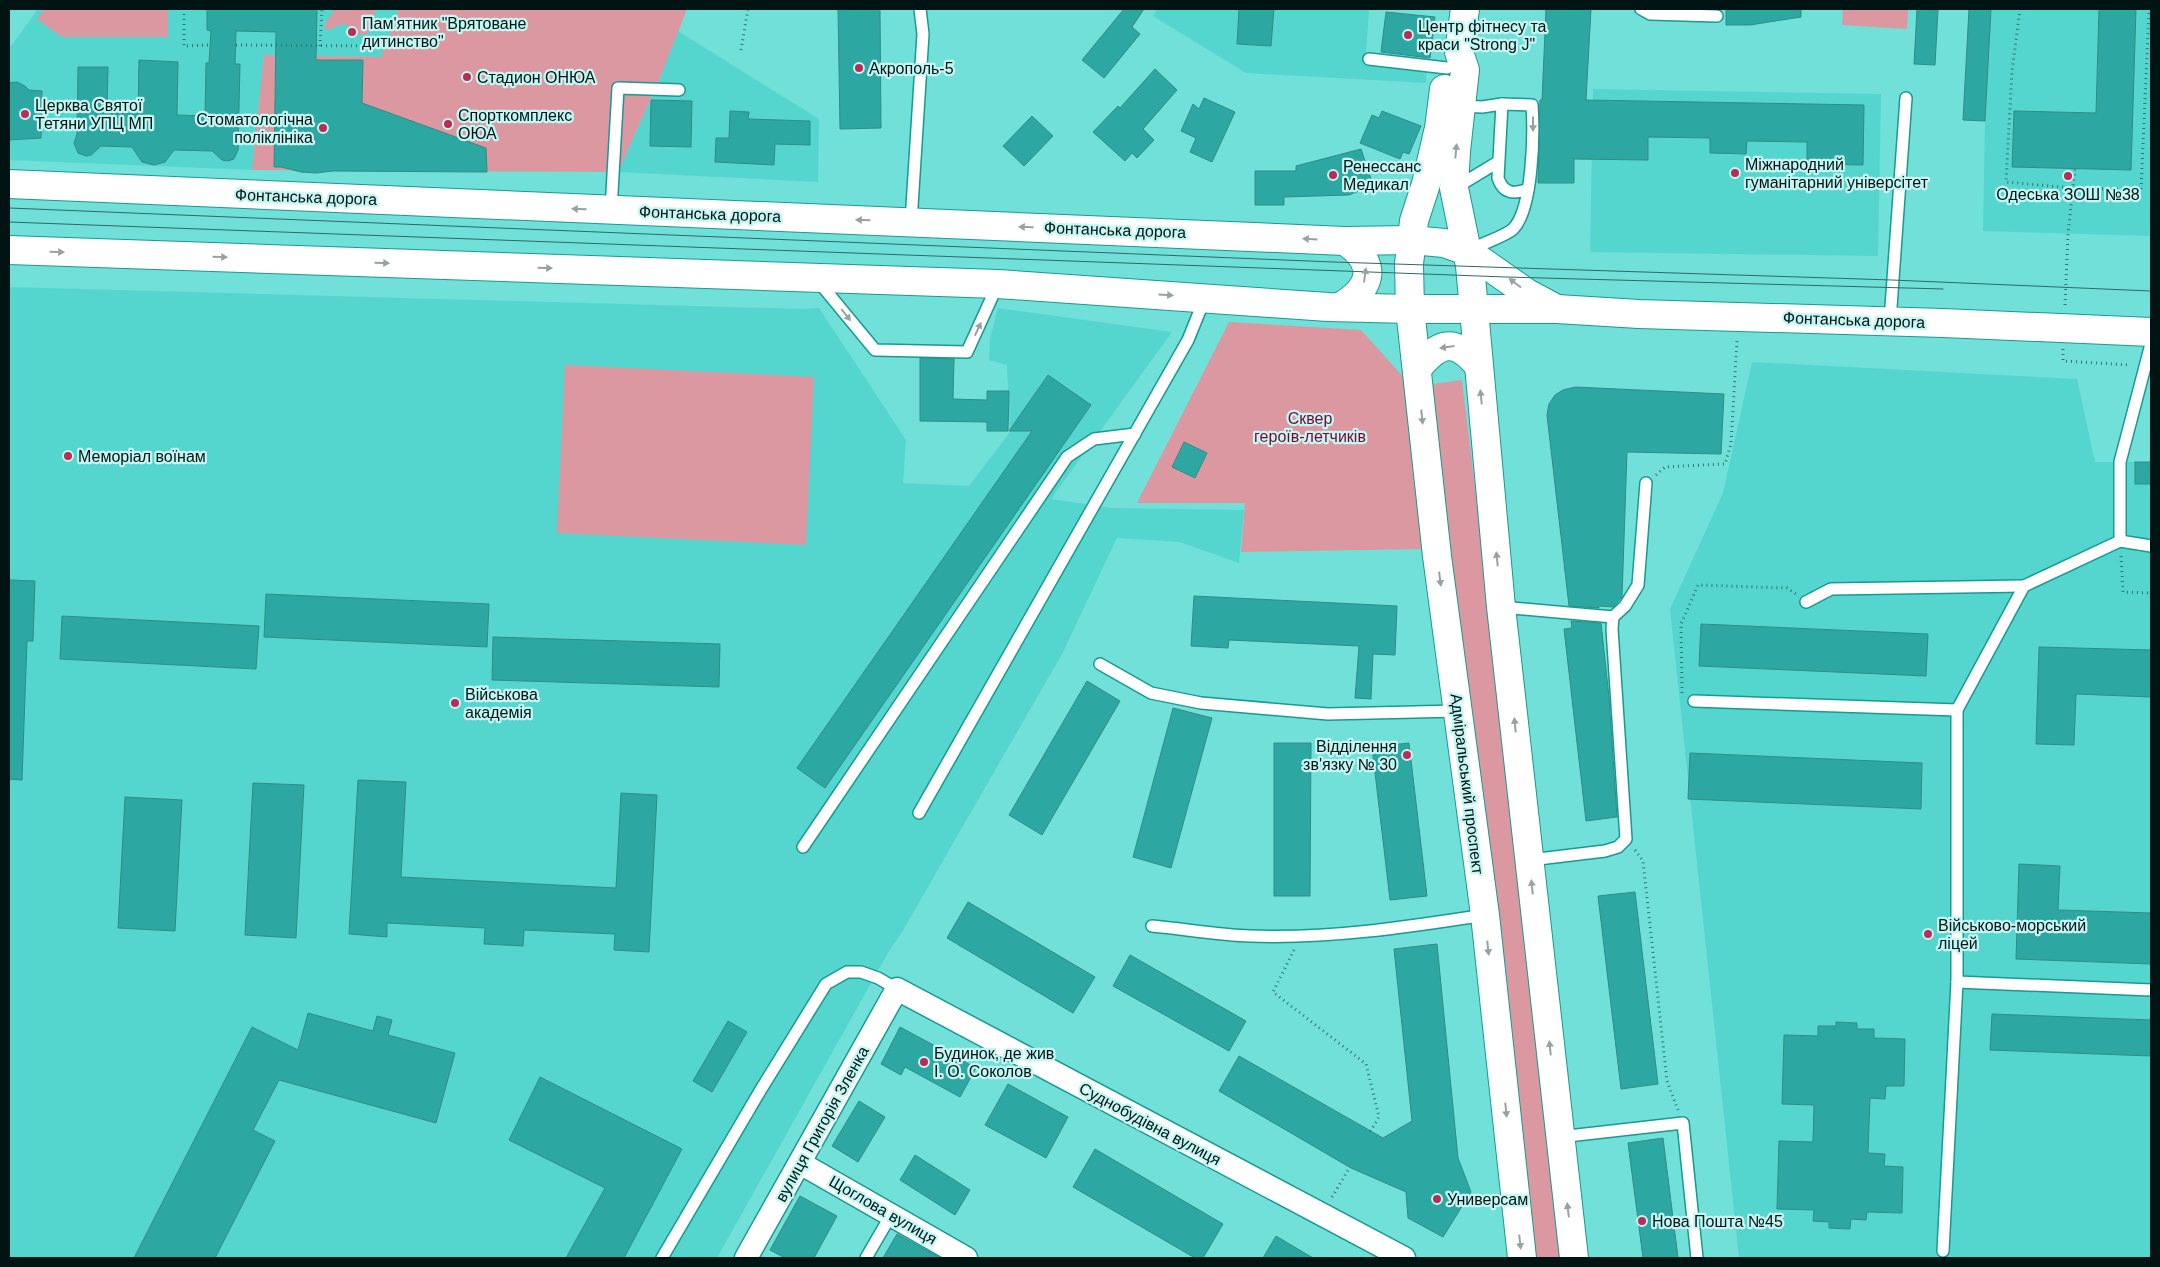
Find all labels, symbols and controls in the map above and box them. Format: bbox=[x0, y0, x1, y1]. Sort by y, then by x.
place label: Пам'ятник "Врятоване дитинство" bbox=[362, 15, 527, 50]
place label: Центр фітнесу та краси "Strong J" bbox=[1418, 18, 1547, 53]
marker: Пам'ятник "Врятоване дитинство" bbox=[346, 26, 358, 38]
marker: Центр фітнесу та краси "Strong J" bbox=[1402, 29, 1414, 41]
place label: Акрополь-5 bbox=[869, 60, 954, 77]
marker: Акрополь-5 bbox=[853, 62, 865, 74]
place label: Стадион ОНЮА bbox=[477, 69, 596, 86]
marker: Стадион ОНЮА bbox=[461, 71, 473, 83]
place label: Церква Святої Тетяни УПЦ МП bbox=[35, 97, 153, 132]
place label: Спорткомплекс ОЮА bbox=[458, 107, 572, 142]
marker: Церква Святої Тетяни УПЦ МП bbox=[19, 108, 31, 120]
place label: Стоматологічна поліклініка bbox=[196, 111, 313, 146]
one-way arrow bbox=[1529, 116, 1537, 132]
marker: Спорткомплекс ОЮА bbox=[442, 118, 454, 130]
marker: Стоматологічна поліклініка bbox=[317, 122, 329, 134]
one-way arrow bbox=[1452, 143, 1460, 159]
place label: Міжнародний гуманітарний універсітет bbox=[1745, 156, 1929, 191]
place label: Ренессанс Медикал bbox=[1343, 158, 1421, 193]
marker: Міжнародний гуманітарний універсітет bbox=[1729, 167, 1741, 179]
marker: Ренессанс Медикал bbox=[1327, 169, 1339, 181]
marker: Одеська ЗОШ №38 bbox=[2062, 170, 2074, 182]
street label: Фонтанська дорога bbox=[235, 186, 377, 208]
place label: Одеська ЗОШ №38 bbox=[1996, 186, 2140, 203]
street label: Фонтанська дорога bbox=[639, 203, 781, 225]
one-way arrow bbox=[570, 204, 586, 212]
one-way arrow bbox=[855, 216, 871, 224]
street label: Фонтанська дорога bbox=[1044, 219, 1186, 241]
one-way arrow bbox=[1017, 222, 1033, 230]
one-way arrow bbox=[1302, 235, 1318, 243]
one-way arrow bbox=[50, 248, 66, 256]
one-way arrow bbox=[212, 254, 228, 262]
one-way arrow bbox=[375, 259, 391, 267]
one-way arrow bbox=[537, 265, 553, 273]
one-way arrow bbox=[1362, 266, 1370, 282]
one-way arrow bbox=[1509, 278, 1522, 289]
one-way arrow bbox=[1158, 292, 1174, 300]
one-way arrow bbox=[841, 309, 852, 322]
street label: Фонтанська дорога bbox=[1783, 309, 1925, 331]
one-way arrow bbox=[974, 322, 982, 336]
one-way arrow bbox=[1439, 344, 1455, 352]
one-way arrow bbox=[1477, 388, 1485, 404]
park label: Сквер героїв-летчиків bbox=[1254, 410, 1366, 445]
one-way arrow bbox=[1418, 410, 1426, 426]
place label: Меморіал воїнам bbox=[78, 448, 206, 465]
marker: Меморіал воїнам bbox=[62, 450, 74, 462]
one-way arrow bbox=[1493, 550, 1501, 566]
one-way arrow bbox=[1437, 571, 1445, 587]
place label: Військова академія bbox=[465, 686, 538, 721]
street label: Адміральський проспект bbox=[1447, 693, 1487, 876]
marker: Військова академія bbox=[449, 697, 461, 709]
one-way arrow bbox=[1511, 717, 1519, 733]
place label: Відділення зв'язку № 30 bbox=[1303, 738, 1397, 773]
marker: Відділення зв'язку № 30 bbox=[1401, 749, 1413, 761]
one-way arrow bbox=[1528, 879, 1536, 895]
place label: Військово-морський ліцей bbox=[1938, 917, 2086, 952]
marker: Військово-морський ліцей bbox=[1922, 928, 1934, 940]
one-way arrow bbox=[1484, 940, 1492, 956]
one-way arrow bbox=[1546, 1040, 1554, 1056]
street label: вулиця Григорія Зленка bbox=[772, 1043, 872, 1205]
place label: Будинок, де жив І. О. Соколов bbox=[934, 1045, 1054, 1080]
marker: Будинок, де жив І. О. Соколов bbox=[918, 1056, 930, 1068]
street label: Суднобудівна вулиця bbox=[1076, 1079, 1224, 1169]
one-way arrow bbox=[1502, 1102, 1510, 1118]
street label: Щоглова вулиця bbox=[826, 1172, 940, 1248]
place label: Универсам bbox=[1447, 1191, 1528, 1208]
marker: Универсам bbox=[1431, 1193, 1443, 1205]
one-way arrow bbox=[1564, 1202, 1572, 1218]
place label: Нова Пошта №45 bbox=[1652, 1213, 1783, 1230]
marker: Нова Пошта №45 bbox=[1636, 1215, 1648, 1227]
one-way arrow bbox=[1516, 1235, 1524, 1251]

